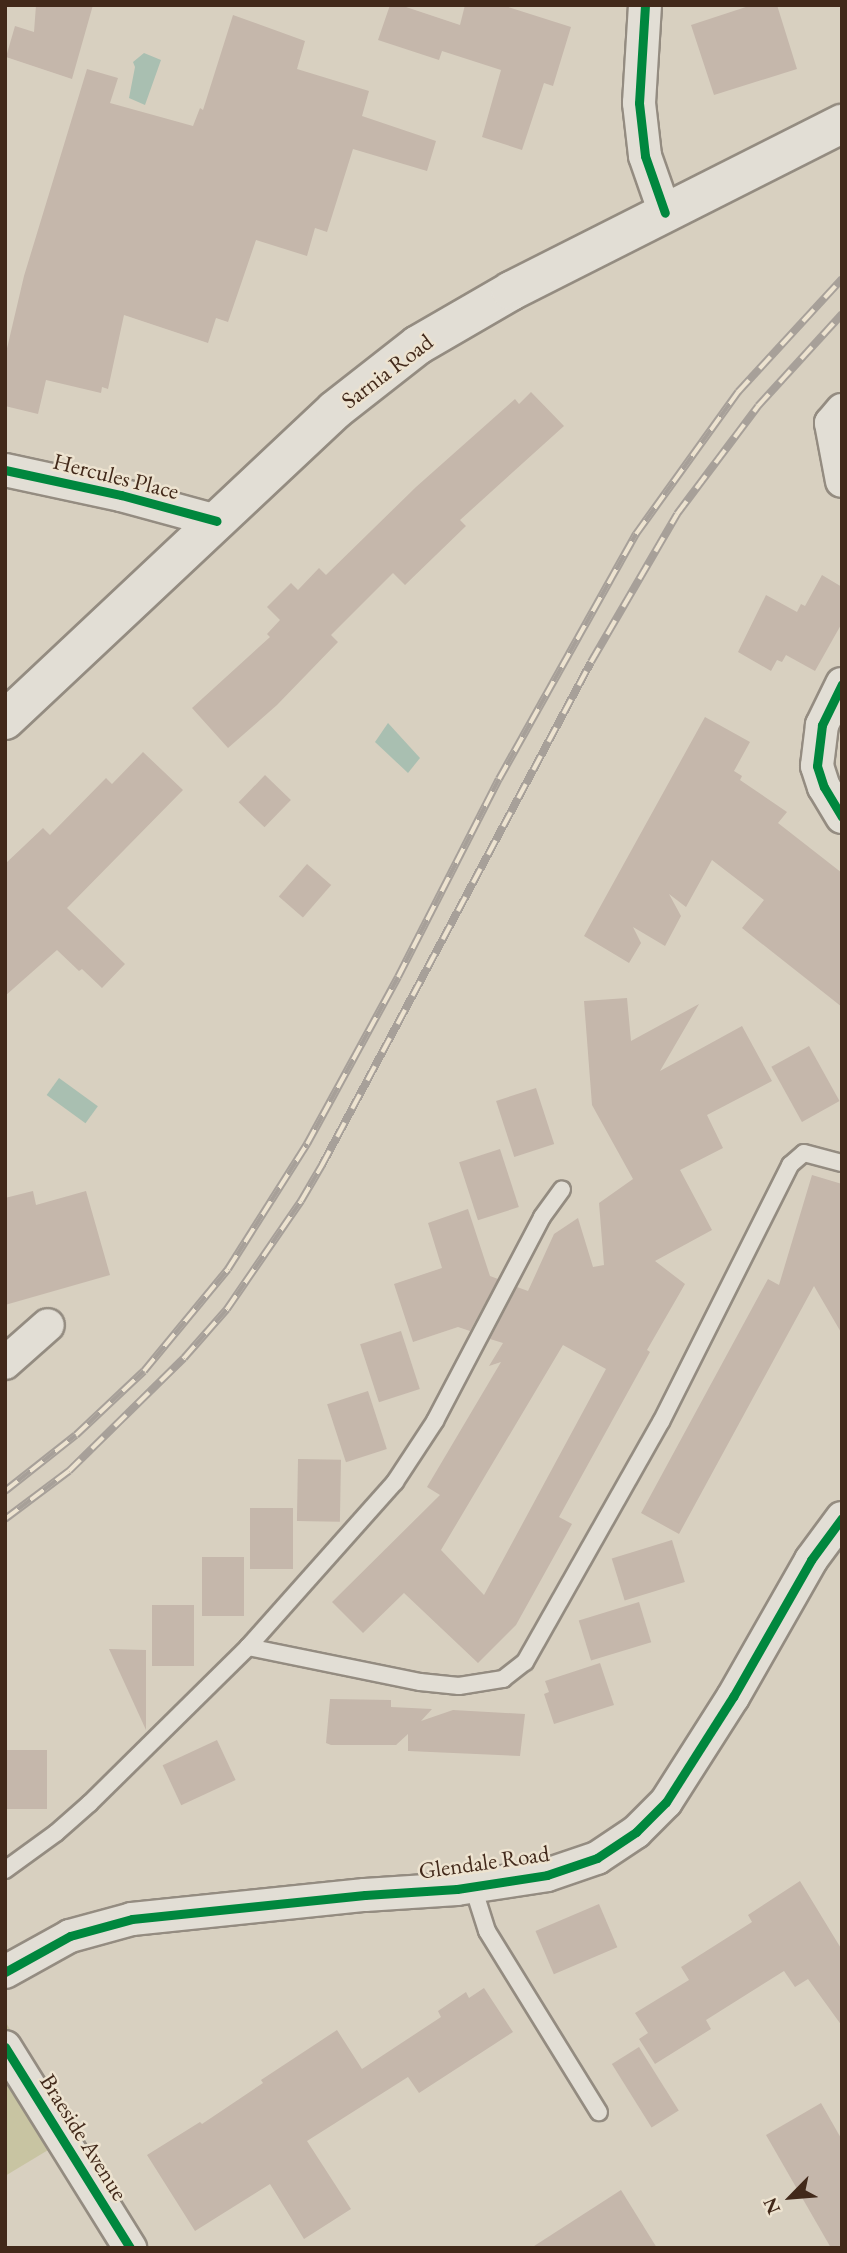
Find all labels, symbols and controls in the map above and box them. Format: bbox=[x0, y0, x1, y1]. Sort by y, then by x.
street label: Sarnia Road bbox=[336, 328, 438, 414]
street label: Hercules Place bbox=[50, 447, 182, 505]
street label: Glendale Road bbox=[417, 1839, 551, 1885]
street label: Braeside Avenue bbox=[34, 2069, 134, 2205]
north arrow bbox=[756, 2162, 826, 2232]
text: N bbox=[757, 2194, 786, 2218]

